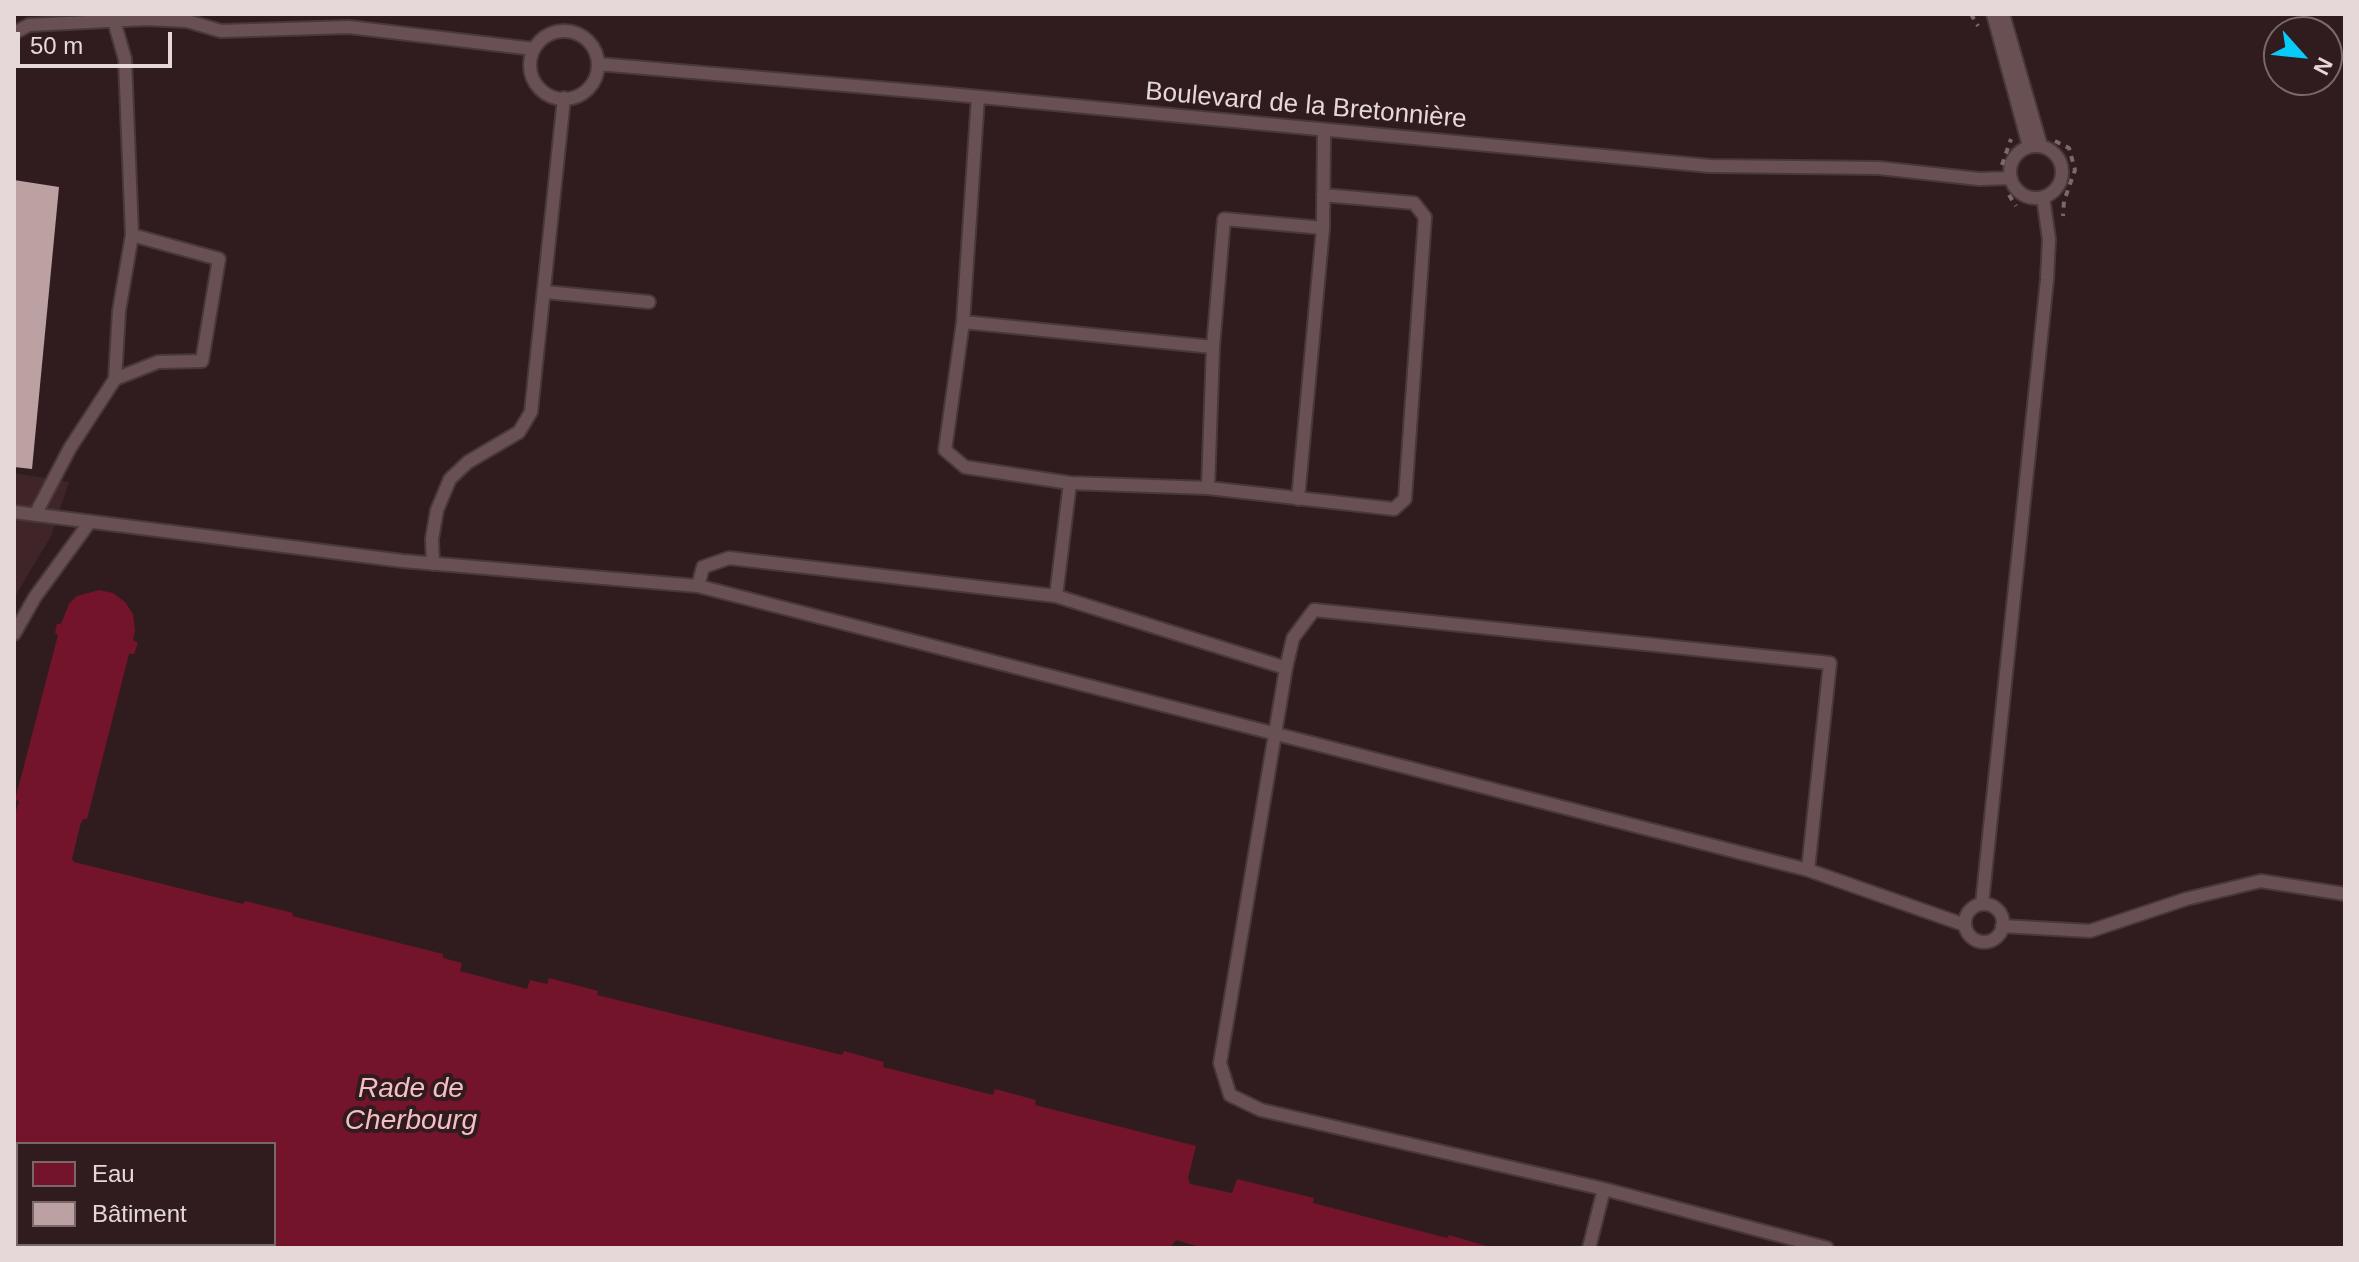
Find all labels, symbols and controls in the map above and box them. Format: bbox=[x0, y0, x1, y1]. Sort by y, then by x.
scale bar bbox=[20, 16, 176, 66]
north arrow bbox=[2263, 16, 2343, 96]
text: 50 m bbox=[30, 32, 83, 59]
text: N bbox=[2308, 53, 2338, 79]
street label: Boulevard de la Bretonnière bbox=[1144, 76, 1468, 136]
water label: Rade de Cherbourg bbox=[345, 1072, 477, 1138]
legend bbox=[16, 1142, 276, 1246]
text: Eau bbox=[92, 1160, 135, 1187]
text: Bâtiment bbox=[92, 1200, 187, 1227]

